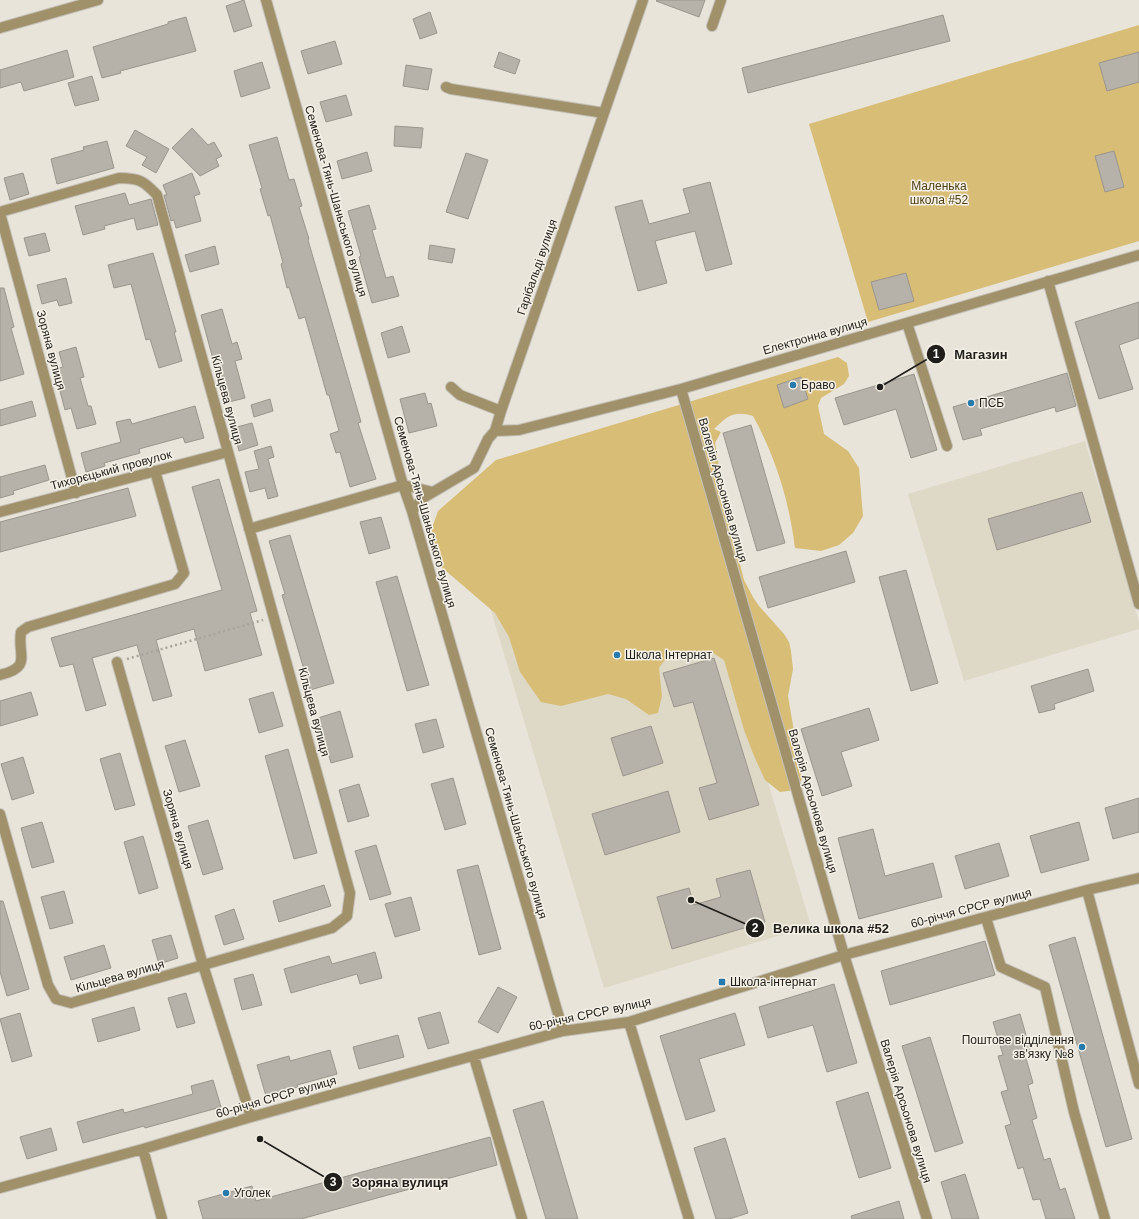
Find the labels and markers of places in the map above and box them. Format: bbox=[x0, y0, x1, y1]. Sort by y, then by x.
callout: Магазин bbox=[926, 342, 1015, 367]
place label: Браво bbox=[801, 378, 835, 392]
marker: Браво bbox=[788, 380, 798, 390]
place label: ПСБ bbox=[979, 396, 1004, 410]
marker: ПСБ bbox=[966, 398, 976, 408]
place label: Школа Інтернат bbox=[625, 648, 713, 662]
marker: Школа Інтернат bbox=[612, 650, 622, 660]
callout: Велика школа #52 bbox=[745, 915, 897, 940]
place label: Школа-інтернат bbox=[730, 975, 818, 989]
marker: Школа-інтернат bbox=[717, 977, 727, 987]
place label: Поштове відділення зв'язку №8 bbox=[962, 1033, 1074, 1061]
marker: Поштове відділення зв'язку №8 bbox=[1077, 1042, 1087, 1052]
callout: Зоряна вулиця bbox=[323, 1170, 456, 1195]
place label: Уголек bbox=[234, 1186, 271, 1200]
marker: Уголек bbox=[221, 1188, 231, 1198]

